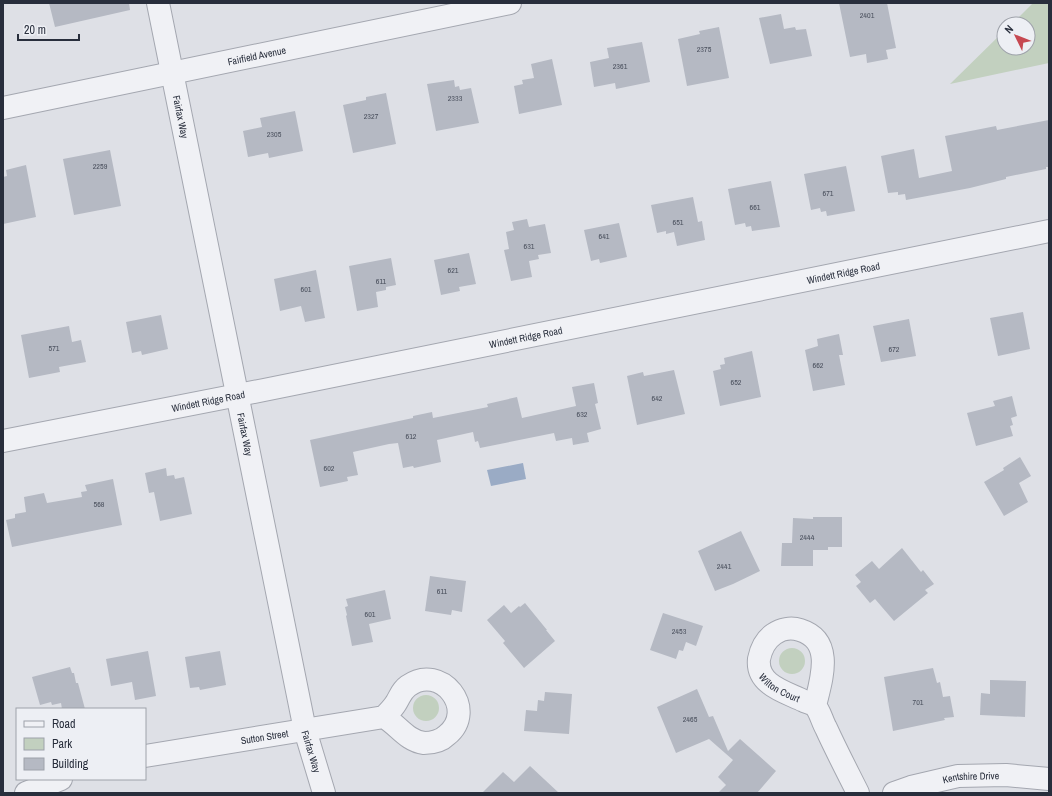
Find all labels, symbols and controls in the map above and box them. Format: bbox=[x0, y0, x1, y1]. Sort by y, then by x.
house number: 2401 bbox=[860, 10, 875, 20]
scale bar bbox=[18, 16, 79, 42]
north arrow bbox=[996, 16, 1036, 56]
text: 20 m bbox=[24, 22, 46, 38]
text: N bbox=[1001, 22, 1016, 36]
street label: Fairfield Avenue bbox=[226, 44, 287, 68]
house number: 2375 bbox=[697, 44, 712, 54]
house number: 2361 bbox=[613, 61, 628, 71]
house number: 2333 bbox=[448, 93, 463, 103]
street label: Fairfax Way bbox=[170, 94, 191, 140]
house number: 2327 bbox=[364, 111, 379, 121]
house number: 2305 bbox=[267, 129, 282, 139]
house number: 2259 bbox=[93, 161, 108, 171]
house number: 671 bbox=[823, 188, 834, 198]
house number: 661 bbox=[750, 202, 761, 212]
house number: 651 bbox=[673, 217, 684, 227]
house number: 641 bbox=[599, 231, 610, 241]
house number: 631 bbox=[524, 241, 535, 251]
street label: Windett Ridge Road bbox=[806, 259, 881, 287]
house number: 621 bbox=[448, 265, 459, 275]
house number: 611 bbox=[376, 276, 387, 286]
house number: 601 bbox=[301, 284, 312, 294]
street label: Windett Ridge Road bbox=[488, 324, 564, 351]
house number: 571 bbox=[49, 343, 60, 353]
house number: 672 bbox=[889, 344, 900, 354]
house number: 662 bbox=[813, 360, 824, 370]
house number: 652 bbox=[731, 377, 742, 387]
street label: Windett Ridge Road bbox=[170, 388, 246, 415]
house number: 642 bbox=[652, 393, 663, 403]
house number: 632 bbox=[577, 409, 588, 419]
street label: Fairfax Way bbox=[234, 412, 256, 458]
house number: 612 bbox=[406, 431, 417, 441]
house number: 602 bbox=[324, 463, 335, 473]
house number: 568 bbox=[94, 499, 105, 509]
house number: 2444 bbox=[800, 532, 815, 542]
house number: 2441 bbox=[717, 561, 732, 571]
house number: 611 bbox=[437, 586, 448, 596]
house number: 601 bbox=[365, 609, 376, 619]
house number: 2453 bbox=[672, 626, 687, 636]
street label: Wilton Court bbox=[756, 671, 802, 705]
house number: 701 bbox=[913, 697, 924, 707]
legend bbox=[16, 708, 146, 780]
house number: 2465 bbox=[683, 714, 698, 724]
text: Road bbox=[52, 716, 76, 732]
street label: Sutton Street bbox=[240, 727, 290, 747]
street label: Fairfax Way bbox=[298, 729, 324, 775]
text: Park bbox=[52, 736, 72, 752]
text: Building bbox=[52, 756, 89, 772]
street label: Kentshire Drive bbox=[941, 769, 1000, 786]

